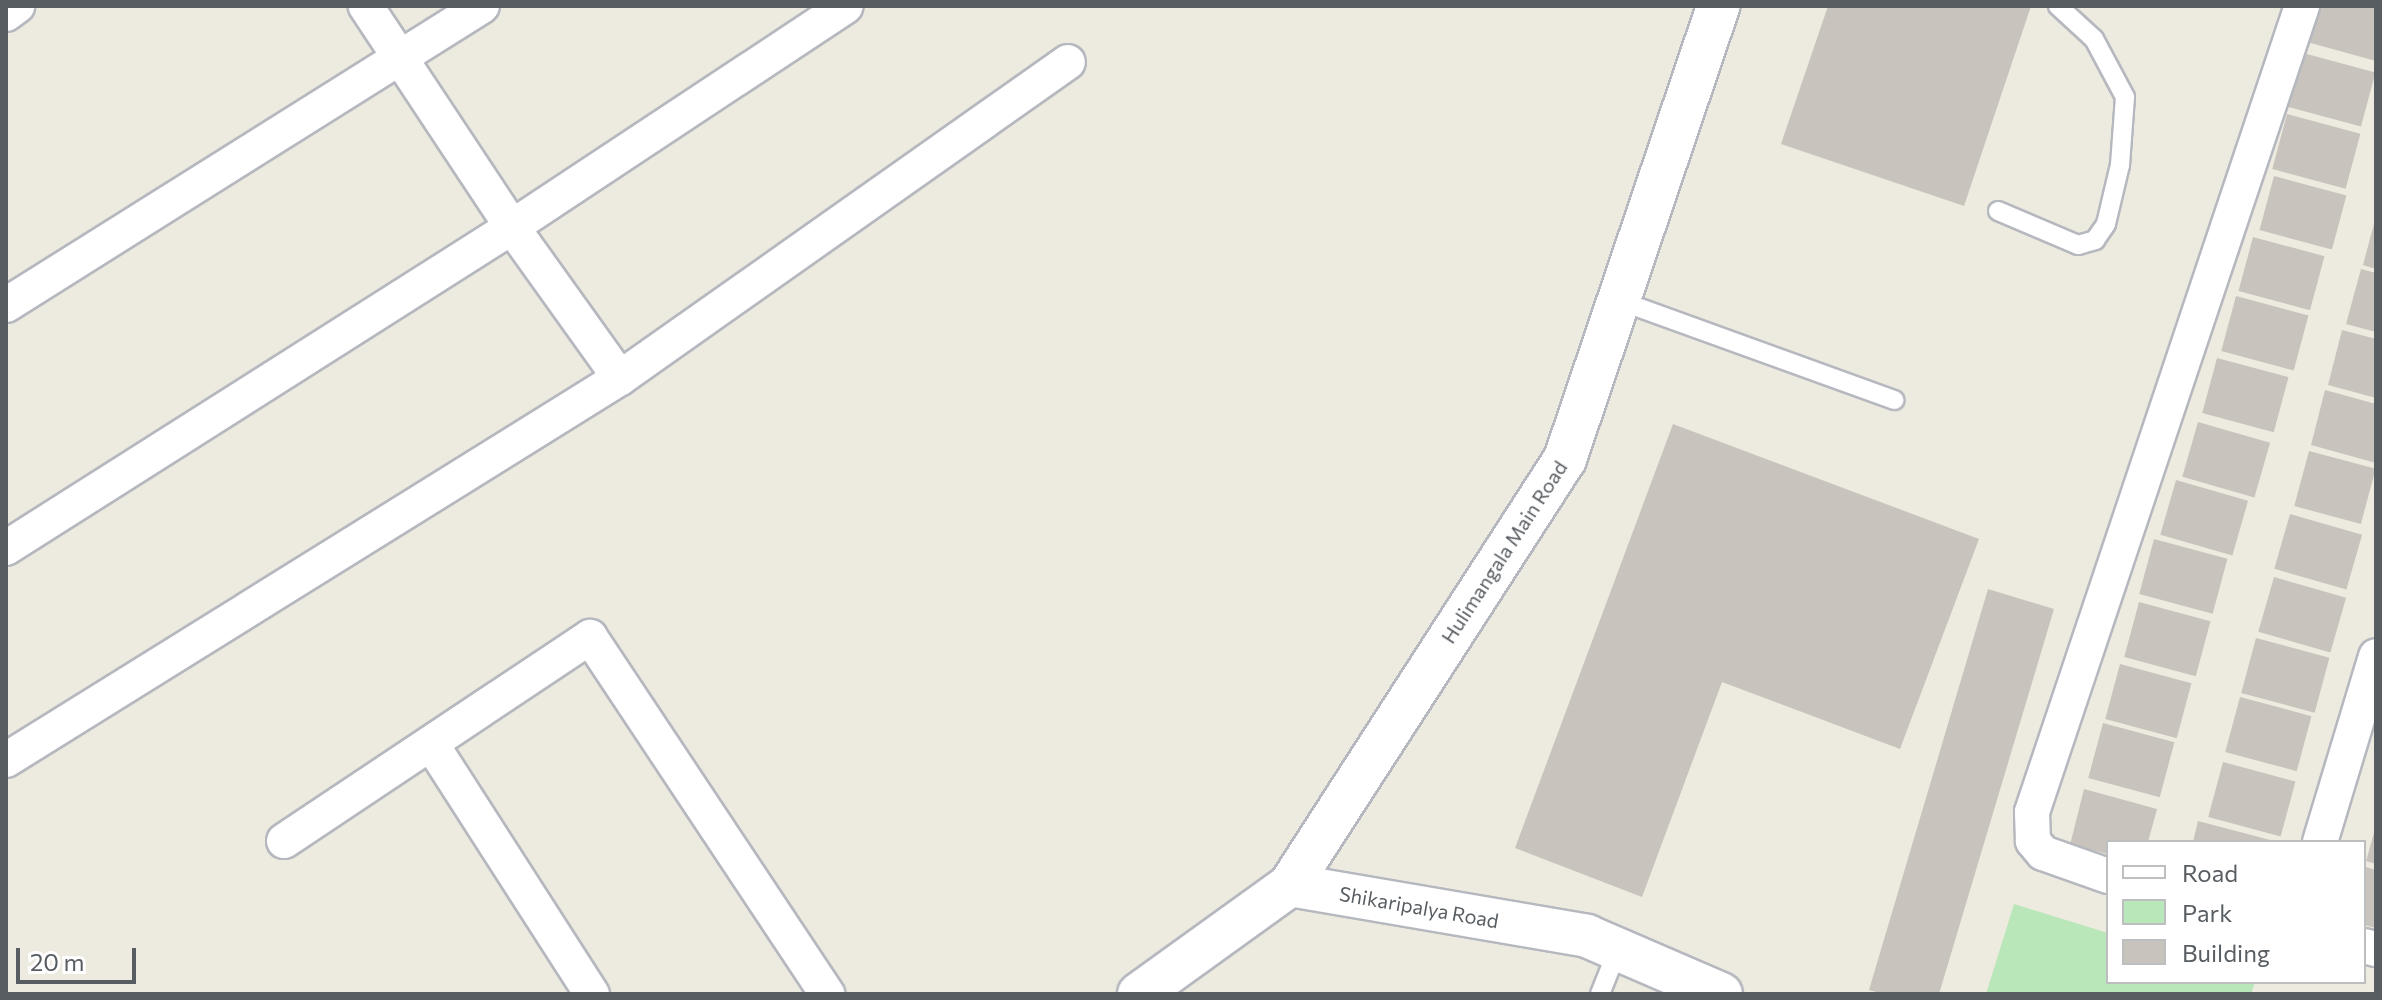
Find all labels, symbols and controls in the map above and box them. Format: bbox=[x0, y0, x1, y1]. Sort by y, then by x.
street label: Hulimangala Main Road bbox=[1436, 456, 1572, 648]
legend bbox=[2106, 840, 2366, 984]
text: Road bbox=[2182, 858, 2238, 887]
street label: Shikaripalya Road bbox=[1338, 881, 1500, 933]
text: Park bbox=[2182, 898, 2232, 927]
scale bar bbox=[20, 932, 140, 982]
text: Building bbox=[2182, 938, 2270, 967]
text: 20 m bbox=[30, 947, 84, 976]

